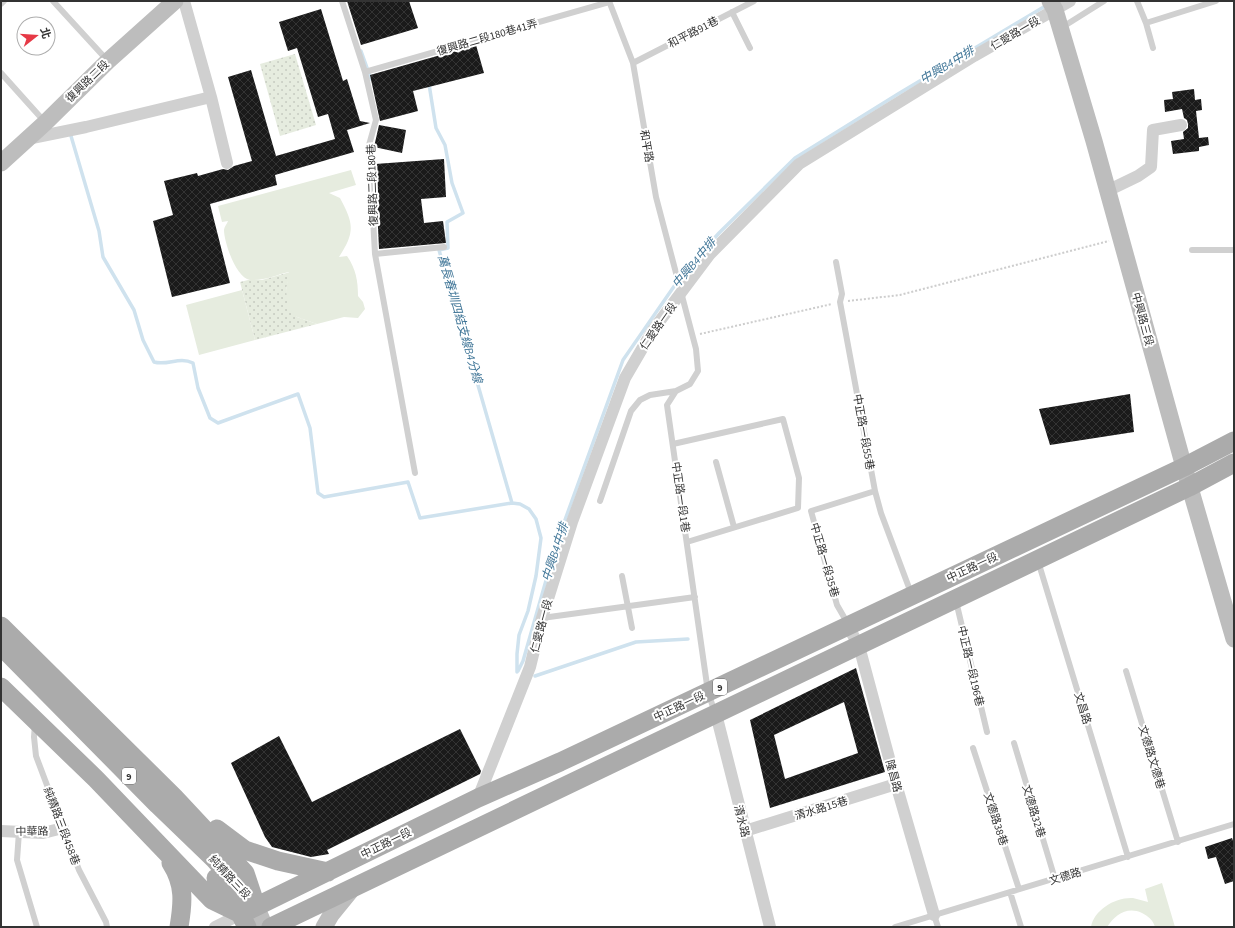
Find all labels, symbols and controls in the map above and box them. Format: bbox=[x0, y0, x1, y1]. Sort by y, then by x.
street label: 和平路91巷 bbox=[665, 13, 721, 52]
street label: 仁愛路一段 bbox=[988, 13, 1043, 54]
north arrow bbox=[16, 16, 56, 56]
street label: 復興路二段180巷41弄 bbox=[435, 16, 539, 59]
text: 北 bbox=[36, 26, 54, 41]
water label: 中興B4中排 bbox=[917, 42, 979, 88]
street label: 復興路二段 bbox=[62, 57, 112, 106]
street label: 和平路 bbox=[636, 129, 657, 164]
street label: 復興路二段180巷 bbox=[364, 144, 381, 226]
water label: 中興B4中排 bbox=[668, 233, 722, 292]
water label: 萬長春圳四結支線B4分線 bbox=[433, 253, 487, 387]
street label: 中興路三段 bbox=[1128, 291, 1157, 348]
street label: 仁愛路一段 bbox=[636, 299, 680, 353]
street label: 中正路一段55巷 bbox=[849, 393, 878, 471]
street label: 中正路一段1巷 bbox=[668, 461, 693, 533]
water label: 中興B4中排 bbox=[538, 519, 574, 584]
street label: 中正路一段35巷 bbox=[807, 521, 842, 599]
street label: 中正路一段 bbox=[944, 549, 1000, 586]
street label: 仁愛路一段 bbox=[527, 598, 556, 655]
street label: 中正路一段196巷 bbox=[954, 624, 987, 708]
road number: 9 bbox=[713, 679, 727, 695]
street label: 中正路一段 bbox=[651, 688, 707, 725]
street label: 文昌路 bbox=[1071, 690, 1095, 726]
street label: 文德路文德巷 bbox=[1135, 723, 1168, 791]
street label: 隆昌路 bbox=[882, 758, 905, 794]
road number: 9 bbox=[122, 768, 136, 784]
street label: 文德路32巷 bbox=[1018, 783, 1049, 840]
street label: 純精路三段458巷 bbox=[40, 785, 83, 867]
street label: 文德路38巷 bbox=[980, 791, 1011, 848]
street label: 清水路15巷 bbox=[793, 793, 850, 824]
street label: 清水路 bbox=[730, 803, 753, 839]
street label: 中華路 bbox=[15, 824, 49, 839]
street label: 中正路一段 bbox=[358, 825, 414, 862]
street label: 純精路三段 bbox=[205, 852, 254, 903]
street label: 文德路 bbox=[1047, 864, 1083, 888]

